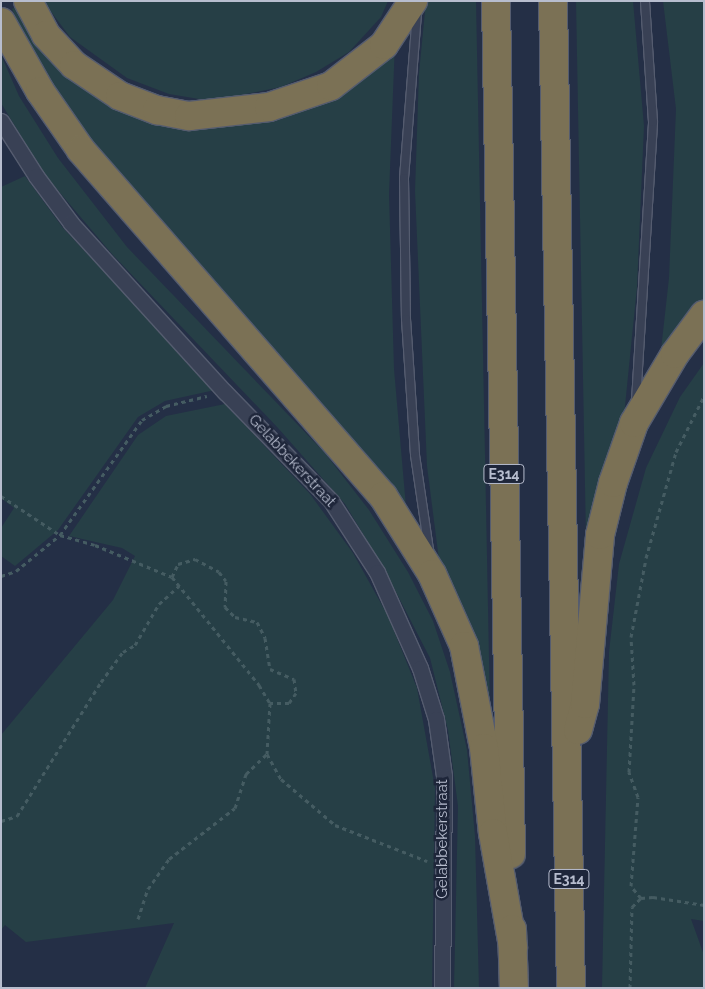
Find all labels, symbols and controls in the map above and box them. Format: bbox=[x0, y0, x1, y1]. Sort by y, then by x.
street label: Gelabbekerstraat bbox=[245, 411, 339, 511]
road number: E314 bbox=[483, 462, 525, 486]
street label: Gelabbekerstraat bbox=[434, 779, 452, 899]
road number: E314 bbox=[548, 868, 590, 891]

